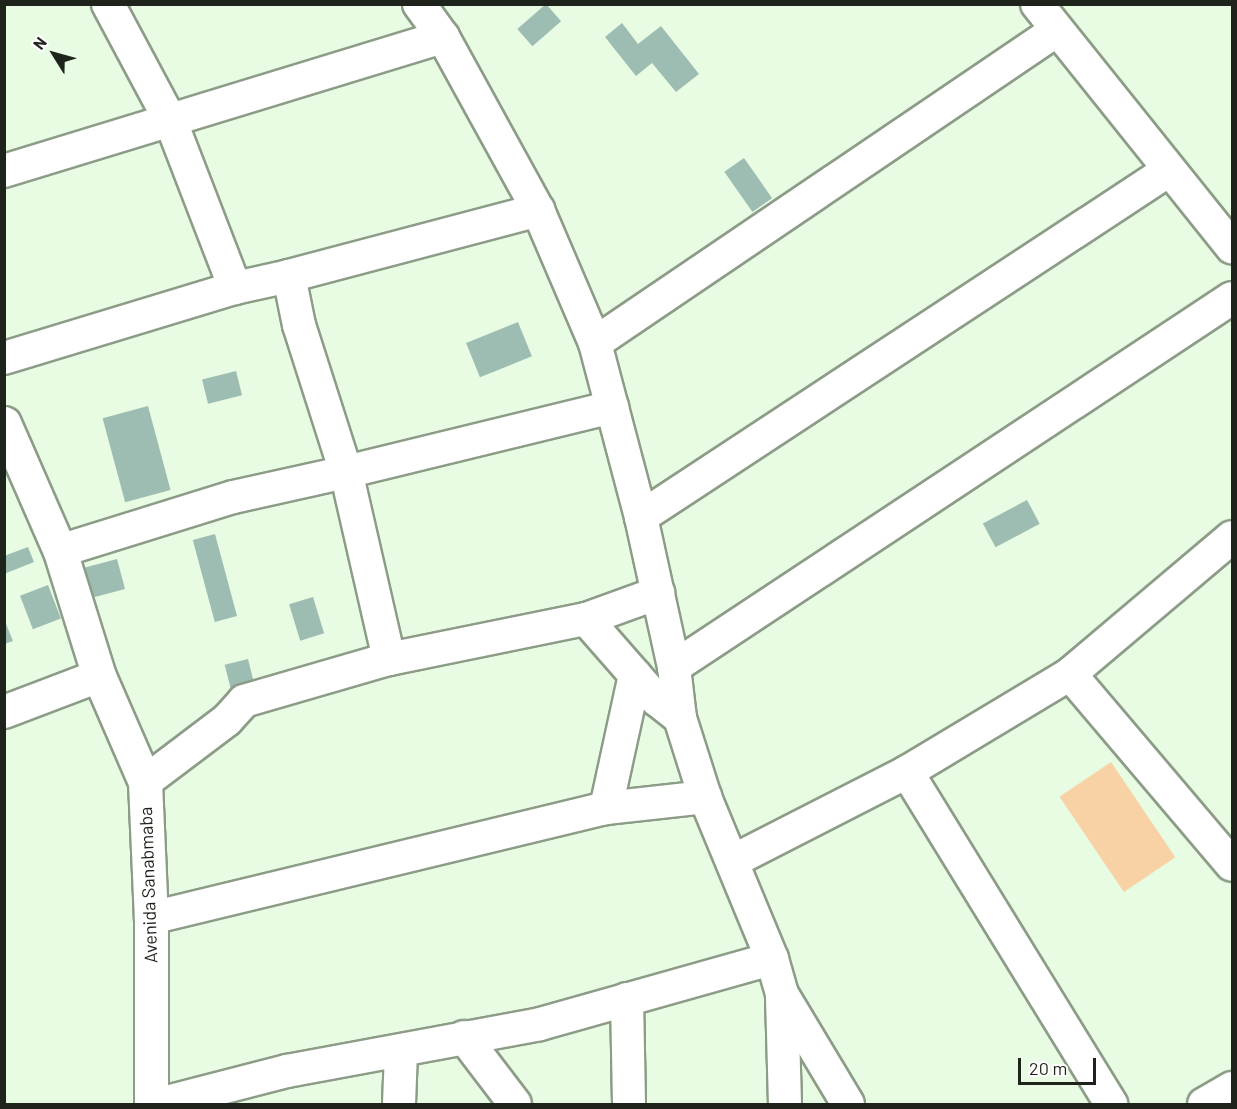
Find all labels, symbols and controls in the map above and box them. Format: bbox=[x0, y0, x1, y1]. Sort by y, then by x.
north arrow bbox=[24, 24, 84, 84]
text: N bbox=[28, 33, 50, 53]
street label: Avenida Sanabmaba bbox=[134, 806, 162, 964]
scale bar bbox=[1021, 1046, 1099, 1084]
text: 20 m bbox=[1029, 1057, 1067, 1079]

